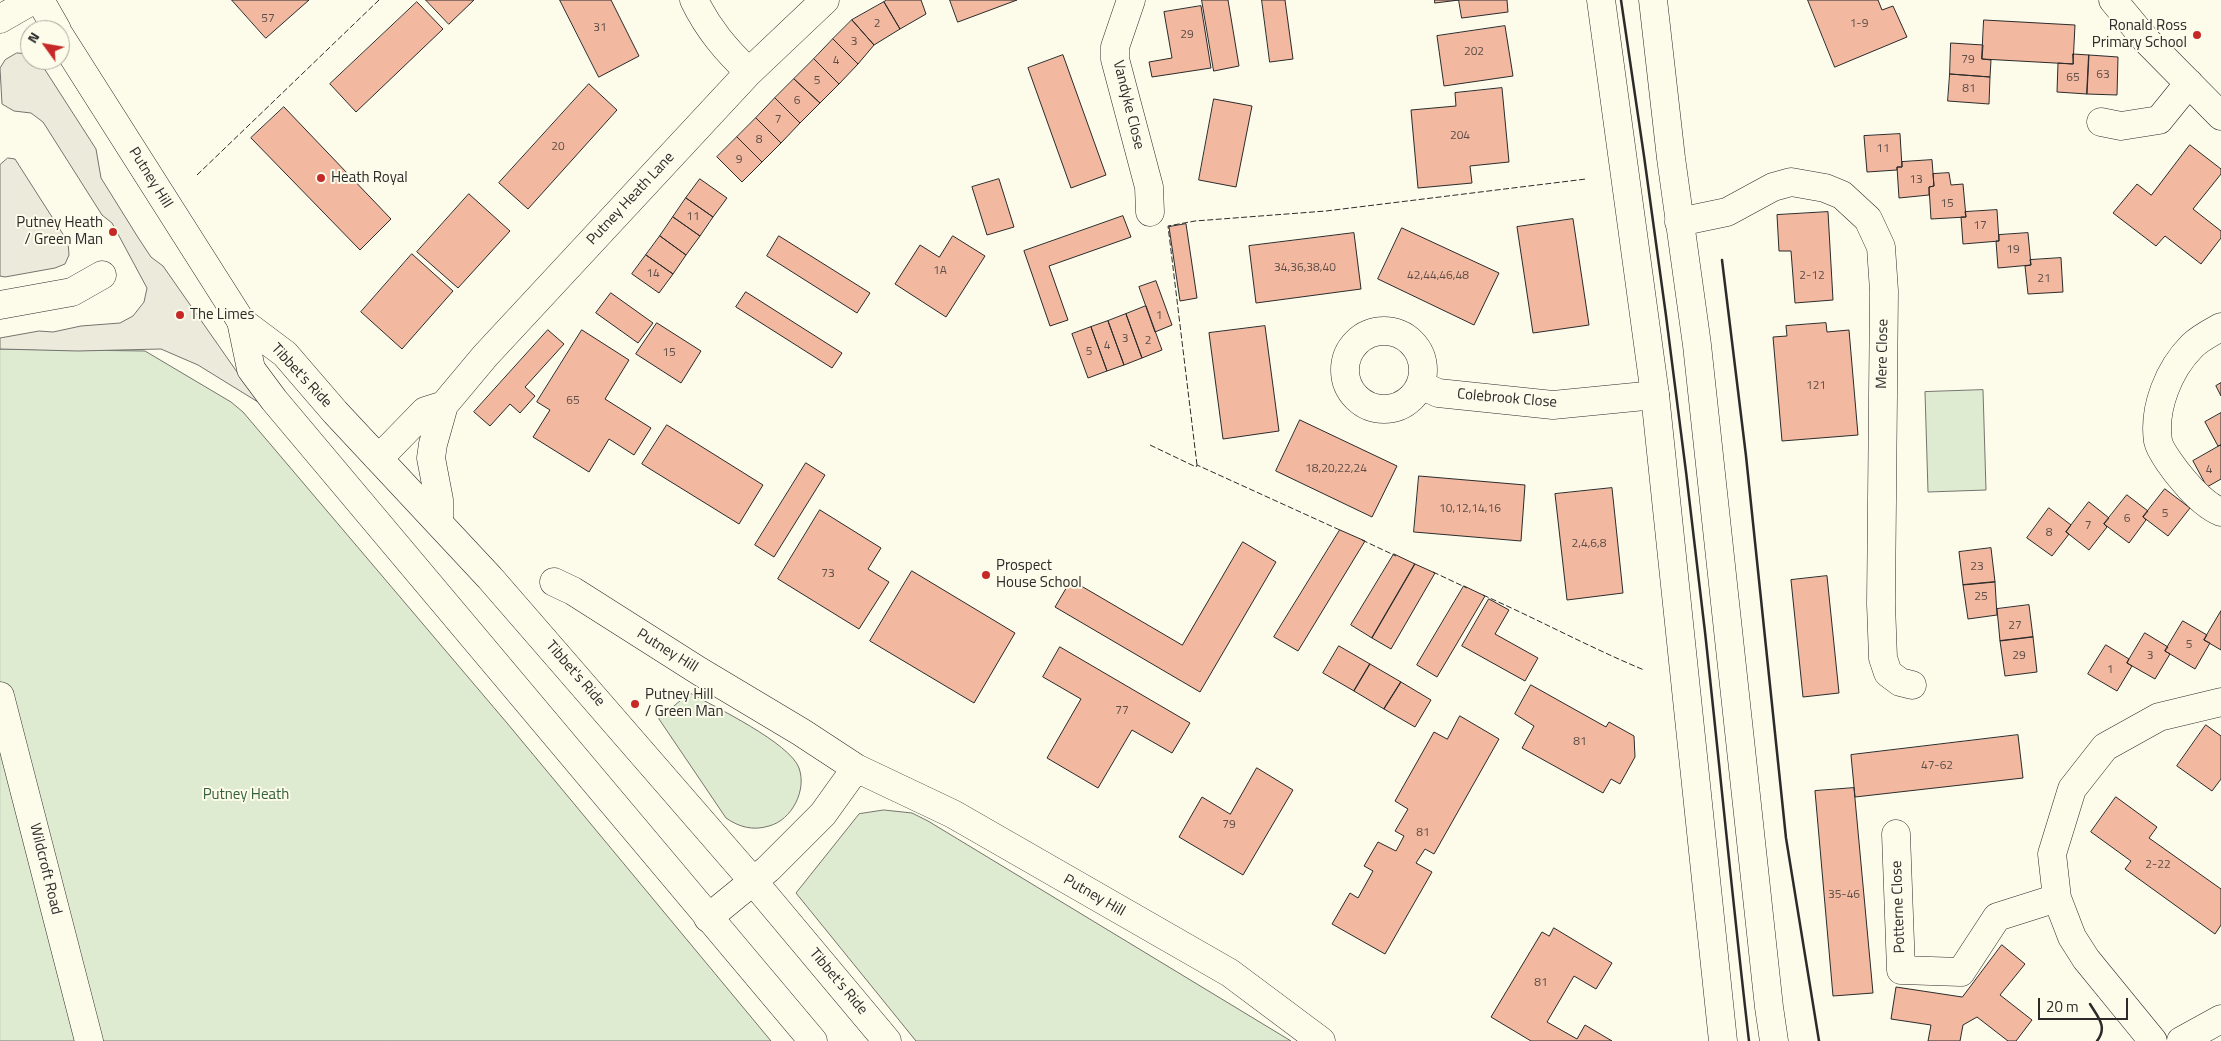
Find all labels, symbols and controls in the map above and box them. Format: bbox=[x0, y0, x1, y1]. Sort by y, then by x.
house number: 57 bbox=[261, 12, 275, 26]
house number: 2 bbox=[874, 17, 880, 31]
house number: 1-9 bbox=[1850, 17, 1868, 31]
place label: Ronald Ross Primary School bbox=[2092, 17, 2187, 52]
north arrow bbox=[20, 20, 70, 70]
house number: 31 bbox=[593, 21, 607, 35]
text: N bbox=[21, 28, 44, 47]
house number: 29 bbox=[1180, 28, 1194, 42]
marker: Ronald Ross Primary School bbox=[2191, 29, 2203, 41]
house number: 3 bbox=[851, 35, 857, 49]
house number: 202 bbox=[1464, 45, 1484, 59]
house number: 79 bbox=[1961, 53, 1975, 67]
house number: 4 bbox=[833, 54, 839, 68]
street label: Vandyke Close bbox=[1108, 59, 1148, 151]
house number: 63 bbox=[2096, 68, 2110, 82]
house number: 65 bbox=[2066, 71, 2080, 85]
house number: 5 bbox=[814, 74, 820, 88]
house number: 81 bbox=[1962, 82, 1976, 96]
house number: 6 bbox=[794, 94, 800, 108]
house number: 7 bbox=[775, 113, 781, 127]
house number: 204 bbox=[1450, 129, 1470, 143]
house number: 8 bbox=[756, 133, 762, 147]
house number: 20 bbox=[551, 140, 565, 154]
house number: 11 bbox=[1876, 142, 1890, 156]
street label: Putney Hill bbox=[124, 144, 176, 212]
street label: Putney Heath Lane bbox=[583, 149, 679, 249]
house number: 9 bbox=[736, 153, 742, 167]
place label: Heath Royal bbox=[331, 169, 408, 187]
marker: Heath Royal bbox=[315, 172, 327, 184]
house number: 13 bbox=[1909, 173, 1923, 187]
house number: 15 bbox=[1940, 197, 1954, 211]
house number: 11 bbox=[686, 210, 700, 224]
place label: Putney Heath / Green Man bbox=[16, 214, 103, 249]
house number: 17 bbox=[1973, 219, 1987, 233]
marker: Putney Heath / Green Man bbox=[107, 226, 119, 238]
house number: 19 bbox=[2006, 243, 2020, 257]
house number: 34,36,38,40 bbox=[1274, 261, 1336, 275]
house number: 1A bbox=[933, 264, 947, 278]
house number: 14 bbox=[646, 267, 660, 281]
house number: 42,44,46,48 bbox=[1407, 269, 1469, 283]
house number: 2-12 bbox=[1799, 269, 1825, 283]
house number: 21 bbox=[2037, 272, 2051, 286]
place label: The Limes bbox=[190, 306, 254, 324]
marker: The Limes bbox=[174, 309, 186, 321]
house number: 1 bbox=[1156, 309, 1162, 323]
street label: Mere Close bbox=[1873, 319, 1893, 389]
house number: 3 bbox=[1122, 332, 1128, 346]
house number: 2 bbox=[1145, 334, 1151, 348]
house number: 4 bbox=[1104, 339, 1110, 353]
street label: Tibbet's Ride bbox=[267, 340, 335, 412]
house number: 5 bbox=[1086, 345, 1092, 359]
house number: 15 bbox=[662, 346, 676, 360]
house number: 121 bbox=[1806, 379, 1826, 393]
street label: Colebrook Close bbox=[1456, 386, 1558, 412]
house number: 65 bbox=[566, 394, 580, 408]
house number: 18,20,22,24 bbox=[1305, 462, 1367, 476]
house number: 4 bbox=[2206, 463, 2212, 477]
house number: 10,12,14,16 bbox=[1439, 502, 1501, 516]
house number: 5 bbox=[2162, 507, 2168, 521]
house number: 6 bbox=[2124, 512, 2130, 526]
house number: 7 bbox=[2085, 519, 2091, 533]
house number: 8 bbox=[2046, 526, 2052, 540]
house number: 2,4,6,8 bbox=[1572, 537, 1606, 551]
place label: Prospect House School bbox=[996, 557, 1082, 592]
house number: 23 bbox=[1970, 560, 1984, 574]
house number: 73 bbox=[821, 567, 835, 581]
marker: Prospect House School bbox=[980, 569, 992, 581]
house number: 25 bbox=[1974, 590, 1988, 604]
house number: 27 bbox=[2008, 619, 2022, 633]
street label: Putney Hill bbox=[633, 625, 701, 677]
street label: Tibbet's Ride bbox=[542, 637, 608, 711]
house number: 5 bbox=[2186, 638, 2192, 652]
house number: 29 bbox=[2012, 649, 2026, 663]
house number: 3 bbox=[2147, 649, 2153, 663]
house number: 1 bbox=[2107, 663, 2113, 677]
place label: Putney Hill / Green Man bbox=[645, 686, 723, 721]
marker: Putney Hill / Green Man bbox=[629, 698, 641, 710]
house number: 77 bbox=[1115, 704, 1129, 718]
house number: 81 bbox=[1573, 735, 1587, 749]
house number: 47-62 bbox=[1921, 759, 1953, 773]
park label: Putney Heath bbox=[203, 786, 289, 804]
house number: 79 bbox=[1222, 818, 1236, 832]
street label: Wildcroft Road bbox=[25, 821, 65, 917]
house number: 81 bbox=[1416, 826, 1430, 840]
house number: 2-22 bbox=[2145, 858, 2171, 872]
street label: Potterne Close bbox=[1888, 860, 1910, 954]
street label: Putney Hill bbox=[1060, 871, 1128, 921]
house number: 35-46 bbox=[1828, 888, 1860, 902]
street label: Tibbet's Ride bbox=[805, 945, 871, 1019]
house number: 81 bbox=[1534, 976, 1548, 990]
scale bar bbox=[2041, 988, 2131, 1020]
text: 20 m bbox=[2046, 995, 2079, 1018]

